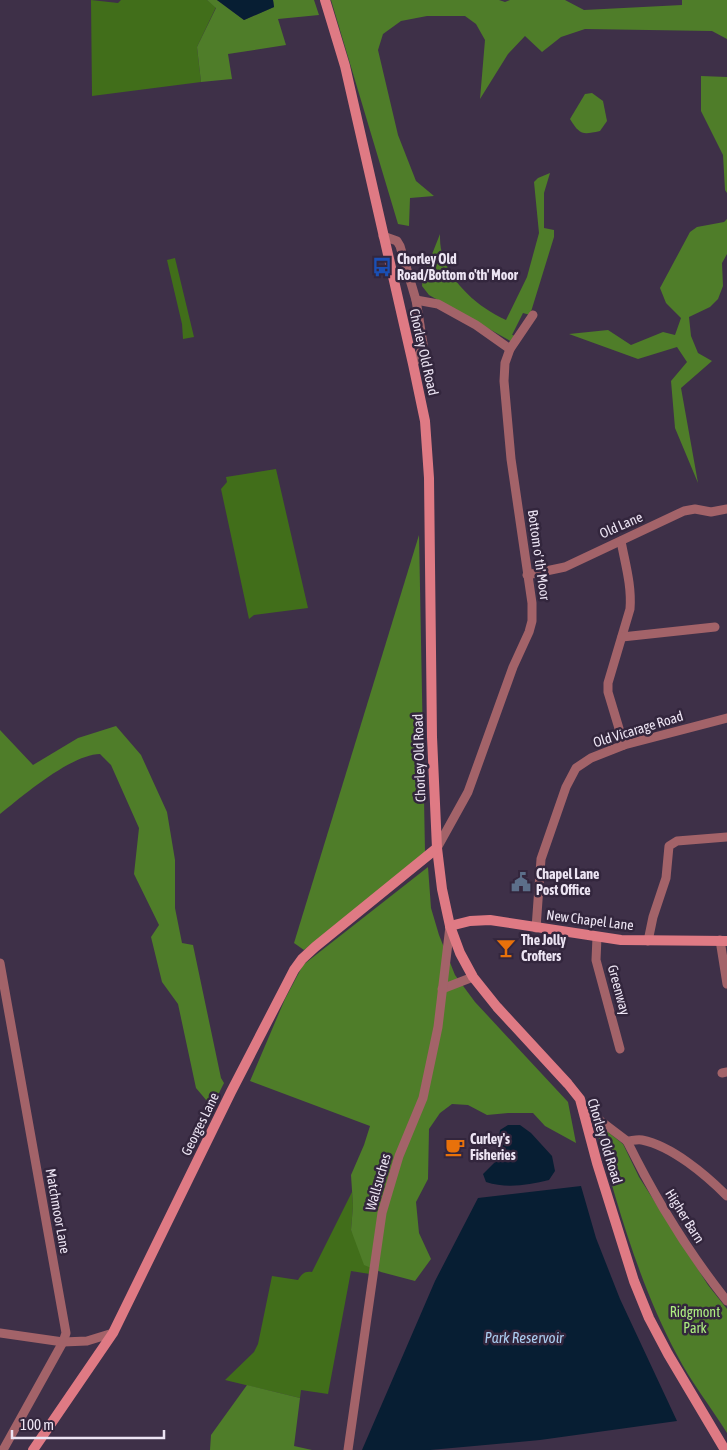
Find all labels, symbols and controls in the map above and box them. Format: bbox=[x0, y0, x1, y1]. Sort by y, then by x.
place label: Chorley Old Road/Bottom o'th' Moor bbox=[397, 251, 519, 283]
bus stop icon: Chorley Old Road/Bottom o'th' Moor bbox=[371, 256, 393, 278]
street label: Chorley Old Road bbox=[406, 307, 442, 397]
street label: Old Lane bbox=[597, 508, 645, 542]
street label: Bottom o' th' Moor bbox=[525, 509, 553, 602]
street label: Old Vicarage Road bbox=[591, 708, 685, 750]
street label: Chorley Old Road bbox=[409, 714, 429, 802]
place label: Chapel Lane Post Office bbox=[536, 866, 599, 898]
public building icon: Chapel Lane Post Office bbox=[510, 871, 532, 893]
street label: New Chapel Lane bbox=[545, 907, 635, 933]
place label: The Jolly Crofters bbox=[521, 932, 566, 964]
bar icon: The Jolly Crofters bbox=[495, 937, 517, 959]
street label: Greenway bbox=[605, 963, 633, 1017]
street label: Georges Lane bbox=[178, 1090, 222, 1158]
street label: Chorley Old Road bbox=[584, 1096, 626, 1186]
place label: Curley's Fisheries bbox=[470, 1131, 516, 1163]
cafe icon: Curley's Fisheries bbox=[444, 1136, 466, 1158]
street label: Wallsuches bbox=[362, 1152, 394, 1212]
street label: Matchmoor Lane bbox=[43, 1167, 73, 1255]
street label: Higher Barn bbox=[662, 1186, 708, 1246]
park label: Ridgmont Park bbox=[670, 1304, 720, 1336]
water label: Park Reservoir bbox=[484, 1329, 564, 1346]
scale bar bbox=[12, 1408, 165, 1440]
text: 100 m bbox=[20, 1416, 54, 1433]

